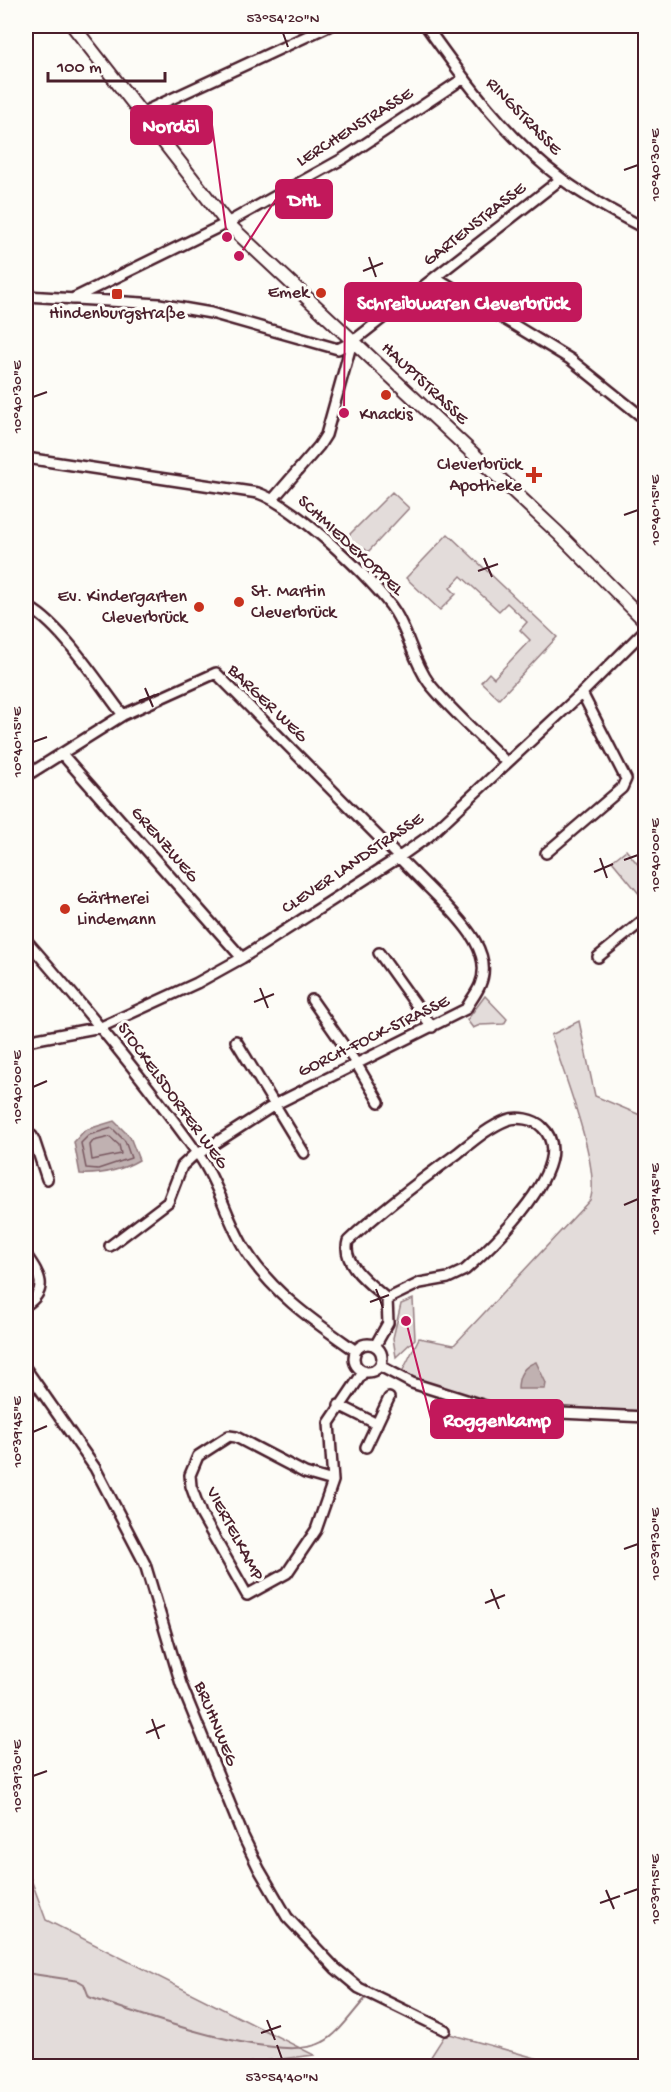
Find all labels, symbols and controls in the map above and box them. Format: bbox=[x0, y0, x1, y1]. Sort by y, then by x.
text: 53°54'20"N bbox=[246, 10, 320, 28]
scale bar bbox=[48, 45, 165, 83]
text: 100 m bbox=[56, 58, 102, 79]
street label: RINGSTRASSE bbox=[481, 74, 566, 161]
street label: LERCHENSTRASSE bbox=[293, 83, 418, 172]
callout: Nordöl bbox=[131, 106, 212, 144]
text: Nordöl bbox=[142, 117, 200, 140]
text: 10°40'30"E bbox=[647, 128, 665, 202]
street label: GARTENSTRASSE bbox=[419, 178, 531, 272]
callout: DHL bbox=[276, 180, 332, 218]
text: DHL bbox=[286, 191, 322, 214]
place label: Emek bbox=[268, 283, 311, 304]
callout: Schreibwaren Cleverbrück bbox=[345, 283, 581, 321]
marker: Emek bbox=[314, 286, 328, 300]
marker: Hindenburgstraße bbox=[110, 287, 124, 301]
text: Schreibwaren Cleverbrück bbox=[357, 294, 571, 317]
place label: Hindenburgstraße bbox=[49, 304, 186, 325]
street label: HAUPTSTRASSE bbox=[376, 338, 472, 430]
text: 10°40'30"E bbox=[9, 360, 27, 434]
marker: Knackis bbox=[379, 388, 393, 402]
place label: Knackis bbox=[359, 405, 414, 426]
place label: Cleverbrück Apotheke bbox=[437, 455, 524, 497]
marker: Cleverbrück Apotheke bbox=[527, 468, 541, 482]
text: 10°40'15"E bbox=[647, 474, 665, 546]
street label: SCHMIEDEKOPPEL bbox=[292, 491, 409, 602]
place label: St. Martin Cleverbrück bbox=[251, 582, 338, 624]
place label: Ev. Kindergarten Cleverbrück bbox=[58, 587, 189, 629]
marker: St. Martin Cleverbrück bbox=[232, 595, 246, 609]
marker: Ev. Kindergarten Cleverbrück bbox=[192, 600, 206, 614]
street label: BARGER WEG bbox=[222, 660, 312, 748]
text: 10°40'15"E bbox=[9, 706, 27, 778]
street label: GRENZWEG bbox=[125, 803, 203, 888]
street label: CLEVER LANDSTRASSE bbox=[278, 808, 428, 919]
text: 10°40'00"E bbox=[647, 818, 665, 893]
place label: Gärtnerei Lindemann bbox=[77, 889, 156, 931]
marker: Gärtnerei Lindemann bbox=[58, 902, 72, 916]
street label: GORCH-FOCK-STRASSE bbox=[295, 991, 454, 1083]
street label: STOCKELSDORFER WEG bbox=[112, 1019, 233, 1174]
text: 10°40'00"E bbox=[9, 1050, 27, 1125]
text: 10°39'45"E bbox=[647, 1163, 665, 1236]
text: 10°39'45"E bbox=[9, 1396, 27, 1469]
callout: Roggenkamp bbox=[431, 1400, 563, 1438]
text: Roggenkamp bbox=[442, 1411, 551, 1434]
street label: VIERTELKAMP bbox=[200, 1483, 268, 1585]
text: 10°39'30"E bbox=[647, 1507, 665, 1581]
street label: BRUHNWEG bbox=[188, 1678, 242, 1770]
text: 10°39'30"E bbox=[9, 1739, 27, 1813]
text: 10°39'15"E bbox=[647, 1853, 665, 1925]
text: 53°54'40"N bbox=[246, 2069, 319, 2087]

